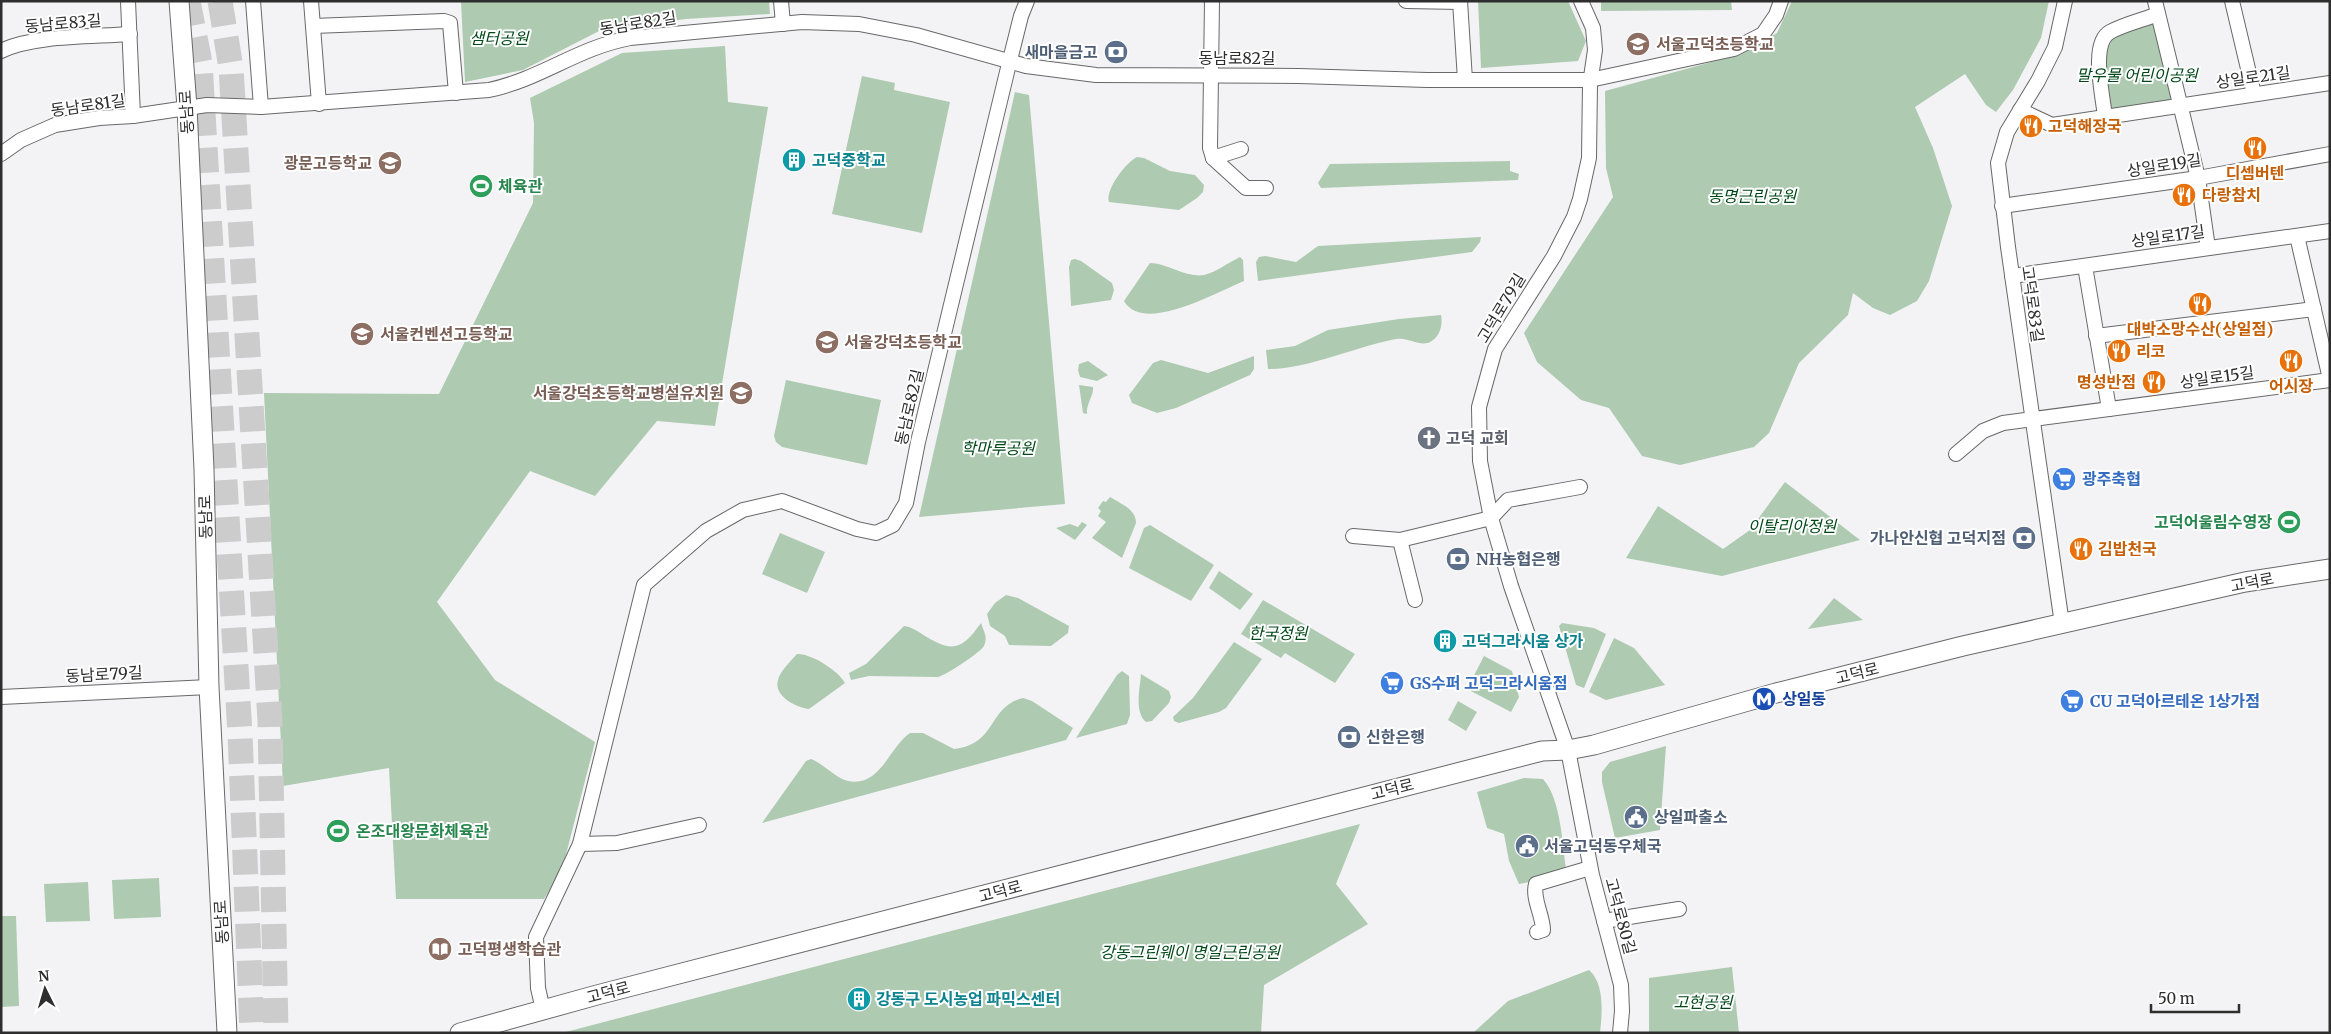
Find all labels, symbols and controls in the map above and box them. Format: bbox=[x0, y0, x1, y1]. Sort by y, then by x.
street label: 동남로82길 bbox=[598, 7, 678, 39]
street label: 동남로83길 bbox=[24, 10, 102, 36]
park label: 샘터공원 bbox=[470, 28, 530, 48]
school or university icon: 서울고덕초등학교 bbox=[1625, 31, 1651, 57]
place label: 서울고덕초등학교 bbox=[1656, 34, 1774, 54]
bank icon: 새마을금고 bbox=[1103, 39, 1129, 65]
place label: 새마을금고 bbox=[1024, 42, 1098, 62]
street label: 동남로82길 bbox=[1198, 48, 1276, 68]
street label: 상일로21길 bbox=[2214, 62, 2292, 92]
park label: 말우물 어린이공원 bbox=[2076, 65, 2199, 85]
street label: 동남로 bbox=[175, 89, 197, 135]
street label: 동남로81길 bbox=[49, 90, 127, 120]
restaurant icon: 고덕해장국 bbox=[2018, 113, 2044, 139]
place label: 고덕해장국 bbox=[2048, 116, 2122, 136]
restaurant icon: 디셈버텐 bbox=[2242, 135, 2268, 161]
building icon: 고덕중학교 bbox=[781, 147, 807, 173]
street label: 상일로19길 bbox=[2125, 149, 2203, 181]
school or university icon: 광문고등학교 bbox=[377, 150, 403, 176]
place label: 고덕중학교 bbox=[812, 150, 886, 170]
place label: 광문고등학교 bbox=[284, 153, 372, 173]
place label: 디셈버텐 bbox=[2226, 163, 2284, 183]
sports icon: 체육관 bbox=[468, 173, 494, 199]
place label: 체육관 bbox=[498, 176, 542, 196]
restaurant icon: 다랑참치 bbox=[2171, 182, 2197, 208]
place label: 다랑참치 bbox=[2202, 185, 2261, 205]
park label: 동명근린공원 bbox=[1708, 186, 1797, 206]
street label: 상일로17길 bbox=[2130, 221, 2206, 251]
street label: 고덕로83길 bbox=[2018, 264, 2048, 344]
street label: 고덕로79길 bbox=[1472, 270, 1530, 346]
restaurant icon: 대박소망수산(상일점) bbox=[2187, 291, 2213, 317]
place label: 대박소망수산(상일점) bbox=[2127, 319, 2273, 339]
school or university icon: 서울컨벤션고등학교 bbox=[349, 321, 375, 347]
place label: 서울컨벤션고등학교 bbox=[380, 324, 513, 344]
school or university icon: 서울강덕초등학교 bbox=[814, 329, 840, 355]
place label: 서울강덕초등학교 bbox=[844, 332, 962, 352]
restaurant icon: 리코 bbox=[2106, 338, 2132, 364]
place label: 리코 bbox=[2136, 341, 2165, 361]
restaurant icon: 어시장 bbox=[2278, 348, 2304, 374]
street label: 상일로15길 bbox=[2178, 362, 2256, 392]
street label: 동남로82길 bbox=[891, 367, 927, 447]
restaurant icon: 명성반점 bbox=[2141, 369, 2167, 395]
place label: 명성반점 bbox=[2077, 372, 2136, 392]
place label: 어시장 bbox=[2269, 376, 2313, 396]
school or university icon: 서울강덕초등학교병설유치원 bbox=[728, 380, 754, 406]
place label: 서울강덕초등학교병설유치원 bbox=[533, 383, 724, 403]
church icon: 고덕 교회 bbox=[1416, 425, 1442, 451]
place label: 고덕 교회 bbox=[1446, 428, 1509, 448]
park label: 학마루공원 bbox=[961, 438, 1036, 458]
supermarket icon: 광주축협 bbox=[2051, 466, 2077, 492]
place label: 광주축협 bbox=[2082, 469, 2141, 489]
street label: 동남로 bbox=[195, 494, 215, 539]
sports icon: 고덕어울림수영장 bbox=[2276, 509, 2302, 535]
place label: 고덕어울림수영장 bbox=[2154, 512, 2272, 532]
park label: 이탈리아정원 bbox=[1748, 516, 1837, 536]
bank icon: 가나안신협 고덕지점 bbox=[2011, 525, 2037, 551]
place label: 가나안신협 고덕지점 bbox=[1870, 528, 2006, 548]
restaurant icon: 김밥천국 bbox=[2068, 536, 2094, 562]
place label: 김밥천국 bbox=[2098, 539, 2157, 559]
bank icon: NH농협은행 bbox=[1445, 546, 1471, 572]
place label: NH농협은행 bbox=[1476, 549, 1561, 569]
street label: 고덕로 bbox=[2228, 568, 2276, 596]
park label: 한국정원 bbox=[1249, 623, 1309, 643]
building icon: 고덕그라시움 상가 bbox=[1432, 628, 1458, 654]
place label: 고덕그라시움 상가 bbox=[1462, 631, 1584, 651]
street label: 고덕로 bbox=[1833, 658, 1881, 688]
street label: 동남로79길 bbox=[65, 662, 143, 686]
supermarket icon: GS수퍼 고덕그라시움점 bbox=[1379, 670, 1405, 696]
place label: GS수퍼 고덕그라시움점 bbox=[1410, 673, 1567, 693]
metro station icon: 상일동 bbox=[1751, 686, 1777, 712]
supermarket icon: CU 고덕아르테온 1상가점 bbox=[2059, 688, 2085, 714]
place label: 상일동 bbox=[1782, 689, 1826, 709]
place label: CU 고덕아르테온 1상가점 bbox=[2090, 691, 2260, 711]
bank icon: 신한은행 bbox=[1336, 724, 1362, 750]
place label: 신한은행 bbox=[1366, 727, 1425, 747]
street label: 고덕로 bbox=[1368, 774, 1416, 804]
public building icon: 상일파출소 bbox=[1623, 804, 1649, 830]
place label: 상일파출소 bbox=[1654, 807, 1728, 827]
sports icon: 온조대왕문화체육관 bbox=[325, 818, 351, 844]
place label: 온조대왕문화체육관 bbox=[356, 821, 489, 841]
public building icon: 서울고덕동우체국 bbox=[1514, 833, 1540, 859]
place label: 서울고덕동우체국 bbox=[1544, 836, 1662, 856]
street label: 고덕로80길 bbox=[1601, 875, 1641, 957]
street label: 고덕로 bbox=[976, 876, 1024, 906]
street label: 동남로 bbox=[210, 899, 232, 945]
library icon: 고덕평생학습관 bbox=[427, 936, 453, 962]
place label: 고덕평생학습관 bbox=[458, 939, 561, 959]
park label: 강동그린웨이 명일근린공원 bbox=[1100, 942, 1281, 962]
north arrow bbox=[20, 964, 70, 1014]
text: N bbox=[38, 967, 50, 985]
street label: 고덕로 bbox=[584, 977, 632, 1007]
scale bar bbox=[2151, 982, 2238, 1014]
building icon: 강동구 도시농업 파믹스센터 bbox=[846, 986, 872, 1012]
place label: 강동구 도시농업 파믹스센터 bbox=[876, 989, 1060, 1009]
text: 50 m bbox=[2158, 989, 2195, 1008]
park label: 고현공원 bbox=[1674, 992, 1734, 1012]

